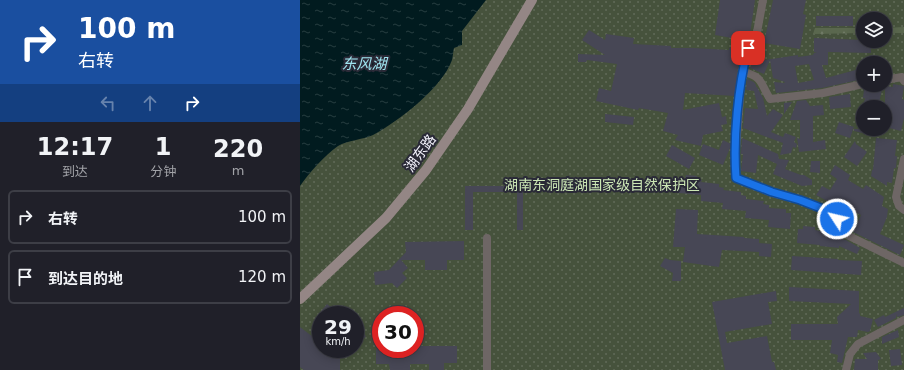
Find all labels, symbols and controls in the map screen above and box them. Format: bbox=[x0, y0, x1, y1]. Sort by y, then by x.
text: 100 m bbox=[78, 12, 175, 45]
map controls bbox=[856, 12, 892, 136]
button: layers bbox=[856, 12, 892, 48]
icon: right bbox=[12, 16, 64, 68]
pin bbox=[731, 31, 765, 65]
icon: arrive bbox=[737, 37, 759, 59]
text: 右转 bbox=[78, 50, 114, 71]
water label: 东风湖 bbox=[341, 55, 388, 73]
button: + bbox=[856, 56, 892, 92]
icon: left bbox=[97, 92, 119, 114]
icon: ahead bbox=[139, 92, 161, 114]
icon: right bbox=[181, 92, 203, 114]
button: − bbox=[856, 100, 892, 136]
street label: 湖东路 bbox=[401, 131, 439, 175]
text: 12:17 bbox=[37, 133, 113, 161]
text: 1 bbox=[155, 133, 171, 161]
text: 220 bbox=[213, 135, 263, 163]
text: m bbox=[232, 163, 244, 178]
text: 到达 bbox=[62, 164, 88, 179]
text: 分钟 bbox=[150, 164, 176, 179]
park label: 湖南东洞庭湖国家级自然保护区 bbox=[504, 177, 700, 193]
position arrow bbox=[816, 198, 858, 240]
icon: right bbox=[14, 206, 36, 228]
text: 100 m bbox=[238, 208, 286, 226]
text: 右转 bbox=[48, 210, 78, 228]
icon: arrive bbox=[14, 266, 36, 288]
text: 120 m bbox=[238, 268, 286, 286]
text: 到达目的地 bbox=[48, 270, 123, 288]
speed limit sign: 30 bbox=[372, 306, 424, 358]
text: 29 bbox=[324, 315, 352, 339]
text: km/h bbox=[325, 336, 351, 347]

